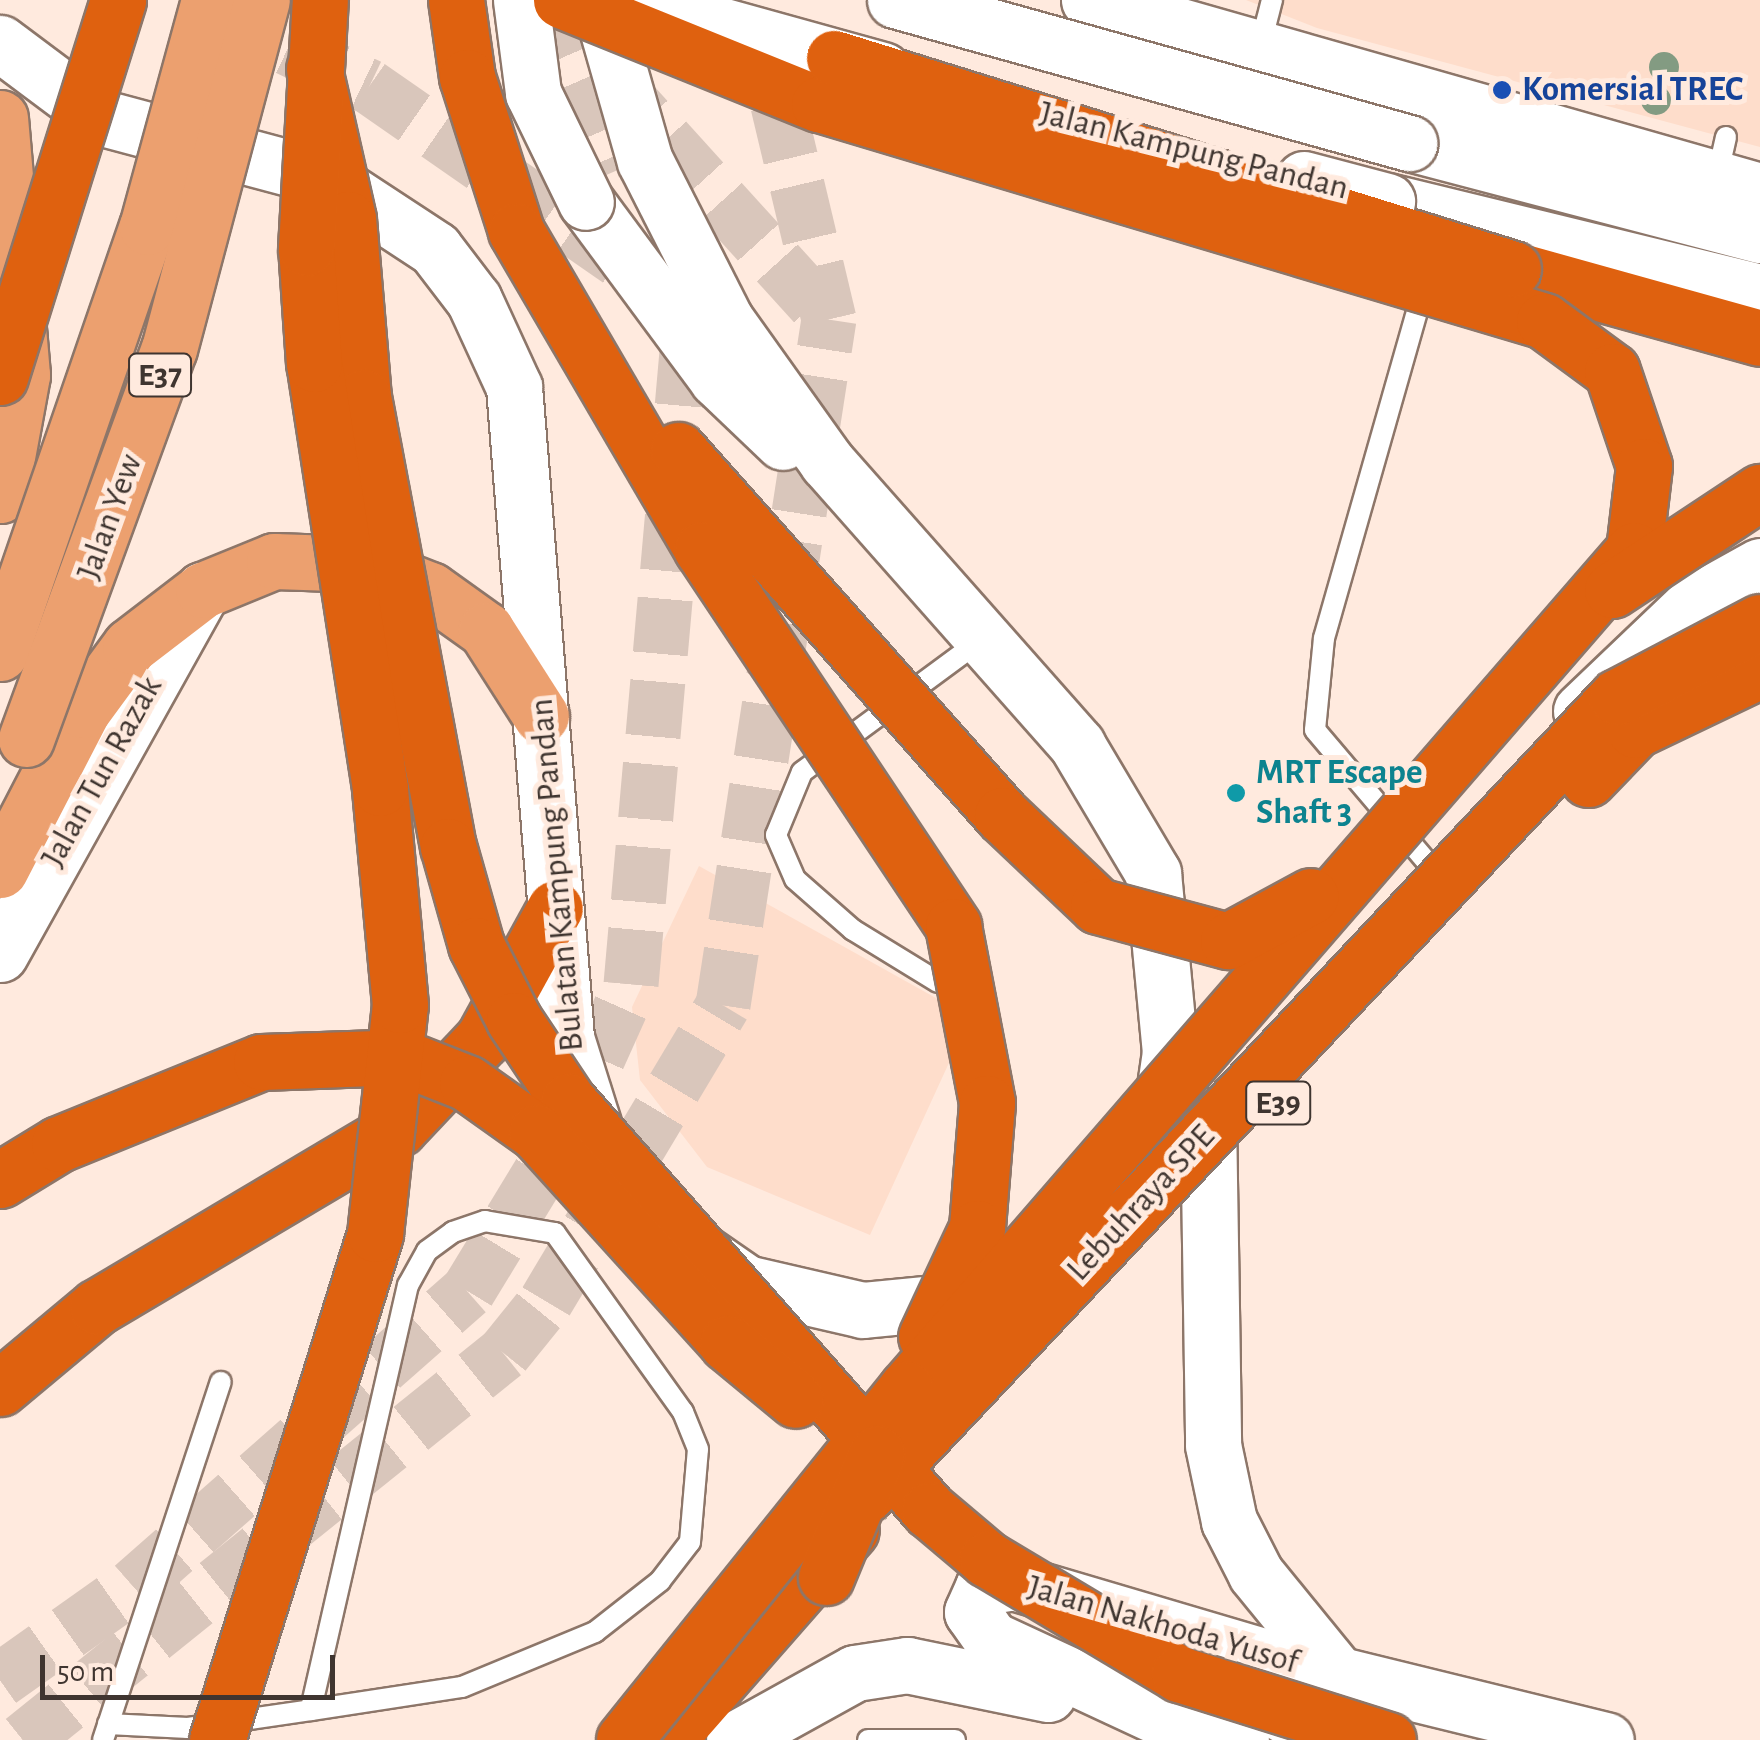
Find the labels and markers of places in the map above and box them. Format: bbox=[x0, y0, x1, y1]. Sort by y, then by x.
place label: Komersial TREC bbox=[1522, 69, 1743, 111]
marker: Komersial TREC bbox=[1491, 79, 1513, 101]
place label: MRT Escape Shaft 3 bbox=[1256, 752, 1422, 834]
marker: MRT Escape Shaft 3 bbox=[1225, 782, 1247, 804]

